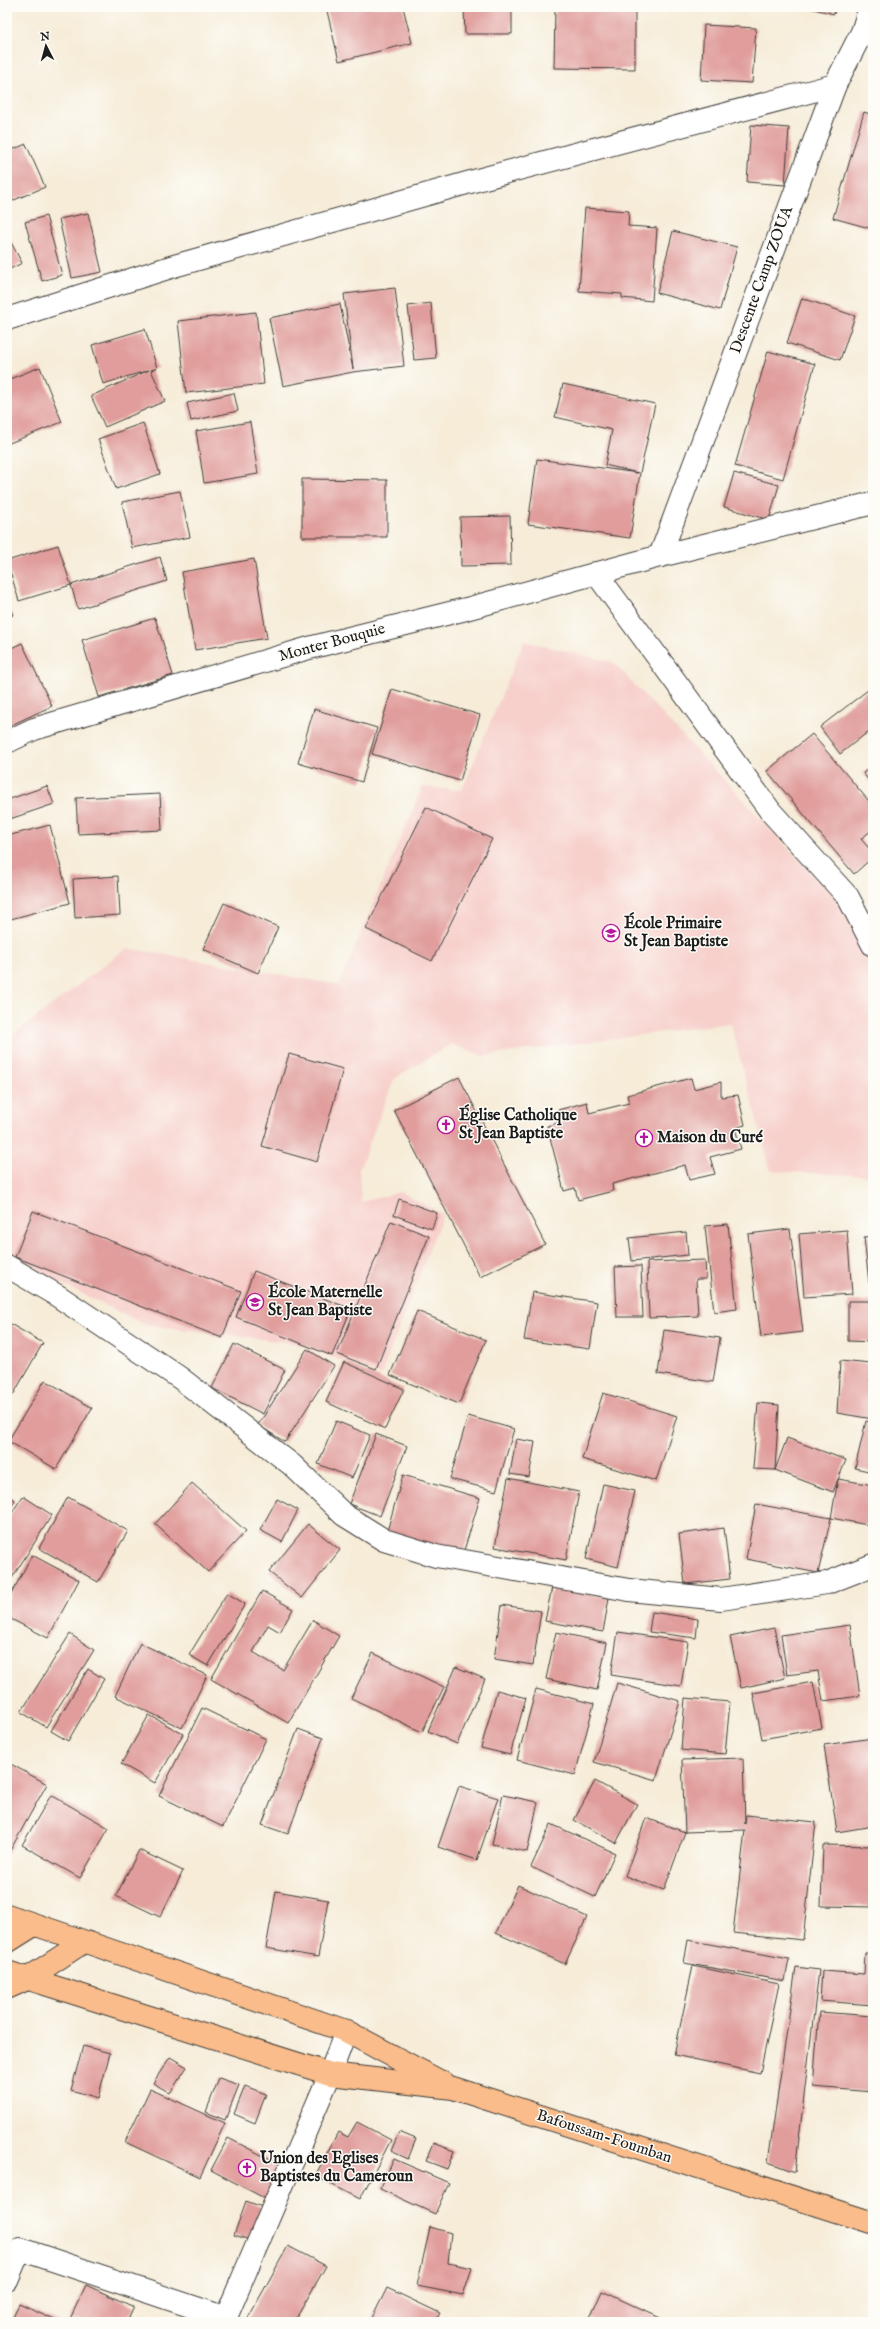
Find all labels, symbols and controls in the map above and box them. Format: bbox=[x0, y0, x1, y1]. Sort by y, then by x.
north arrow bbox=[26, 26, 66, 66]
text: N bbox=[39, 30, 51, 45]
street label: Descente Camp ZOUA bbox=[726, 202, 798, 357]
street label: Monter Bouquie bbox=[277, 619, 387, 667]
place label: École Primaire St Jean Baptiste bbox=[624, 912, 729, 952]
school or university icon: École Primaire St Jean Baptiste bbox=[601, 923, 621, 943]
place label: Église Catholique St Jean Baptiste bbox=[459, 1104, 578, 1144]
church icon: Église Catholique St Jean Baptiste bbox=[436, 1115, 456, 1135]
church icon: Maison du Curé bbox=[634, 1128, 654, 1148]
place label: Maison du Curé bbox=[657, 1128, 763, 1148]
place label: École Maternelle St Jean Baptiste bbox=[268, 1281, 383, 1321]
school or university icon: École Maternelle St Jean Baptiste bbox=[245, 1292, 265, 1312]
street label: Bafoussam-Foumban bbox=[534, 2106, 675, 2168]
place label: Union des Eglises Baptistes du Cameroun bbox=[259, 2149, 414, 2187]
church icon: Union des Eglises Baptistes du Cameroun bbox=[237, 2158, 257, 2178]

